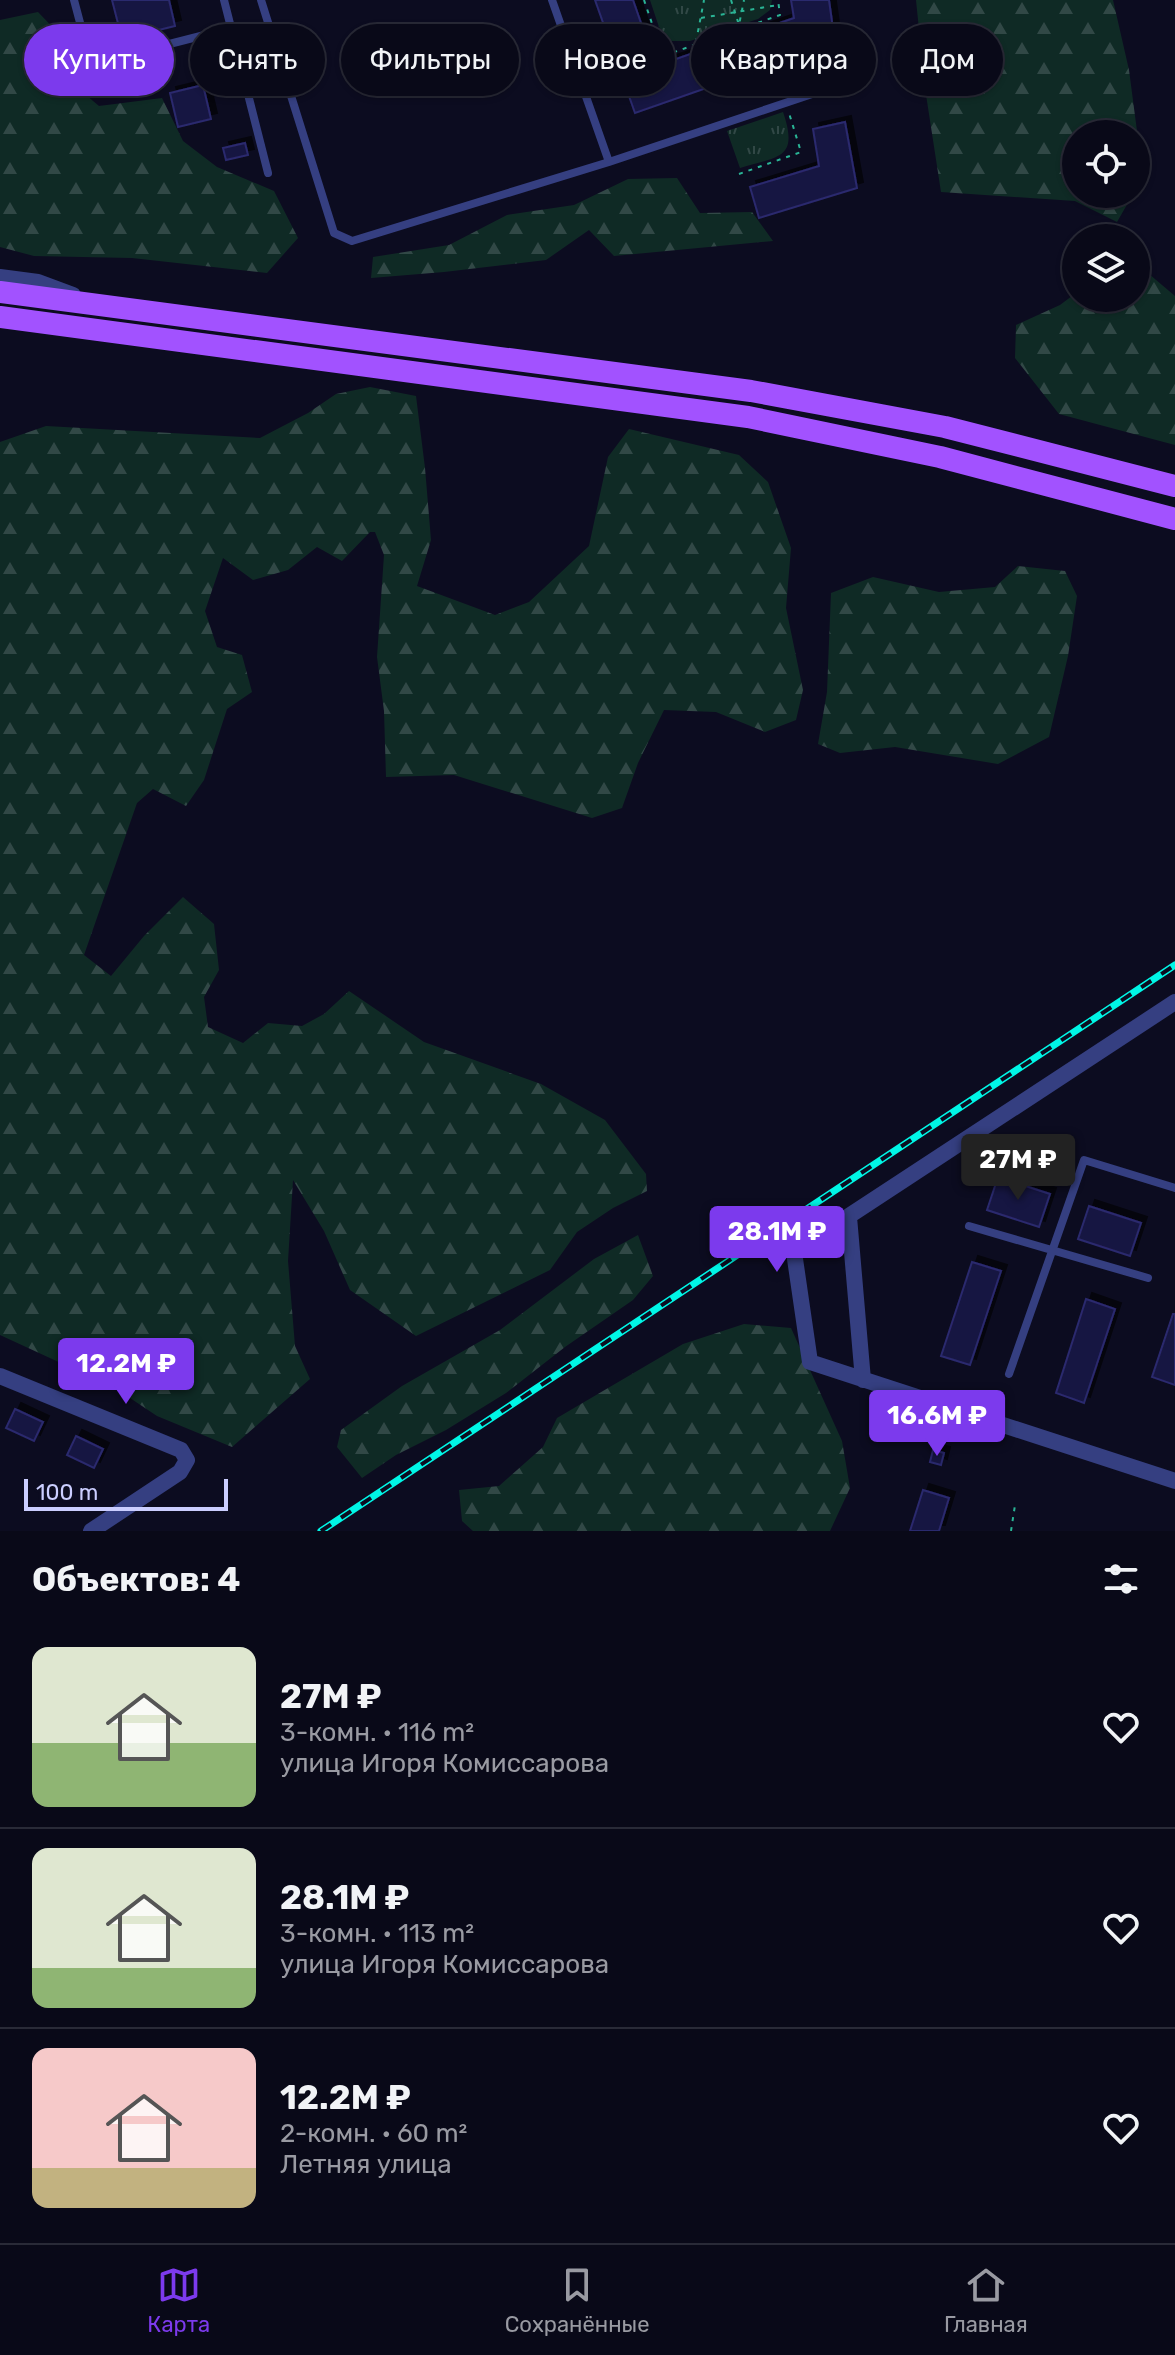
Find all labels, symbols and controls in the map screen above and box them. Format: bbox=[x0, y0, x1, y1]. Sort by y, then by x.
chip: Купить bbox=[24, 24, 174, 96]
chip: Снять bbox=[190, 24, 325, 96]
chip: Фильтры bbox=[341, 24, 519, 96]
chip: Новое bbox=[535, 24, 675, 96]
chip: Квартира bbox=[691, 24, 876, 96]
chip: Дом bbox=[892, 24, 1003, 96]
map controls bbox=[1062, 120, 1150, 312]
button: locate bbox=[1062, 120, 1150, 208]
button: layers bbox=[1062, 224, 1150, 312]
pin: 27M ₽ bbox=[962, 1134, 1074, 1202]
text: 27M ₽ bbox=[979, 1144, 1057, 1175]
pin: 28.1M ₽ bbox=[703, 1206, 851, 1274]
text: 28.1M ₽ bbox=[728, 1216, 826, 1247]
pin: 12.2M ₽ bbox=[52, 1338, 200, 1406]
text: 12.2M ₽ bbox=[76, 1348, 176, 1379]
pin: 16.6M ₽ bbox=[863, 1390, 1011, 1458]
text: 16.6M ₽ bbox=[887, 1400, 987, 1431]
scale bar bbox=[24, 1475, 228, 1511]
text: 100 m bbox=[36, 1479, 98, 1506]
icon: filters bbox=[1099, 1557, 1143, 1601]
text: Объектов: 4 bbox=[32, 1559, 240, 1600]
text: 27M ₽ bbox=[280, 1676, 382, 1717]
icon: home bbox=[96, 1679, 192, 1775]
icon: heart bbox=[1099, 1705, 1143, 1749]
text: 3-комн. · 116 m² bbox=[280, 1717, 474, 1748]
text: улица Игоря Комиссарова bbox=[280, 1748, 609, 1779]
text: 28.1M ₽ bbox=[280, 1877, 409, 1918]
icon: home bbox=[96, 1880, 192, 1976]
icon: heart bbox=[1099, 1906, 1143, 1950]
text: 3-комн. · 113 m² bbox=[280, 1918, 474, 1949]
text: улица Игоря Комиссарова bbox=[280, 1949, 609, 1980]
text: 12.2M ₽ bbox=[280, 2077, 411, 2118]
icon: home bbox=[96, 2080, 192, 2176]
icon: heart bbox=[1099, 2106, 1143, 2150]
text: 2-комн. · 60 m² bbox=[280, 2118, 467, 2149]
text: Летняя улица bbox=[280, 2149, 452, 2180]
tab: Карта bbox=[147, 2263, 210, 2338]
tab: Сохранённые bbox=[505, 2263, 649, 2338]
tab: Главная bbox=[944, 2263, 1028, 2338]

